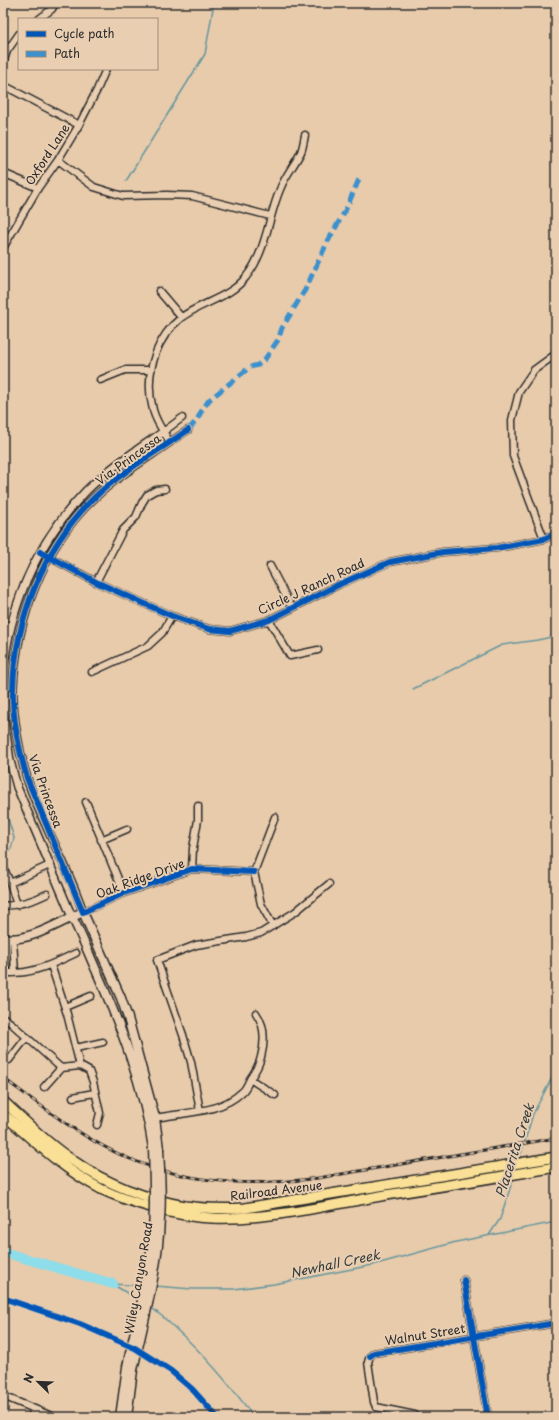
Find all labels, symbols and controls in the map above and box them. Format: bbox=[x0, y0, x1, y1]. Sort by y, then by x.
legend bbox=[18, 18, 158, 70]
text: Cycle path bbox=[54, 24, 115, 42]
text: Path bbox=[54, 44, 80, 62]
street label: Oxford Lane bbox=[20, 119, 74, 188]
street label: Via Princessa bbox=[92, 429, 165, 489]
street label: Circle J Ranch Road bbox=[255, 553, 367, 619]
street label: Via Princessa bbox=[24, 752, 68, 831]
street label: Oak Ridge Drive bbox=[93, 854, 187, 902]
water label: Placerita Creek bbox=[490, 1099, 538, 1199]
street label: Railroad Avenue bbox=[229, 1175, 324, 1205]
street label: Wiley Canyon Road bbox=[119, 1220, 157, 1336]
water label: Newhall Creek bbox=[288, 1244, 383, 1282]
street label: Walnut Street bbox=[384, 1319, 466, 1349]
north arrow bbox=[18, 1362, 58, 1402]
text: N bbox=[19, 1370, 38, 1385]

